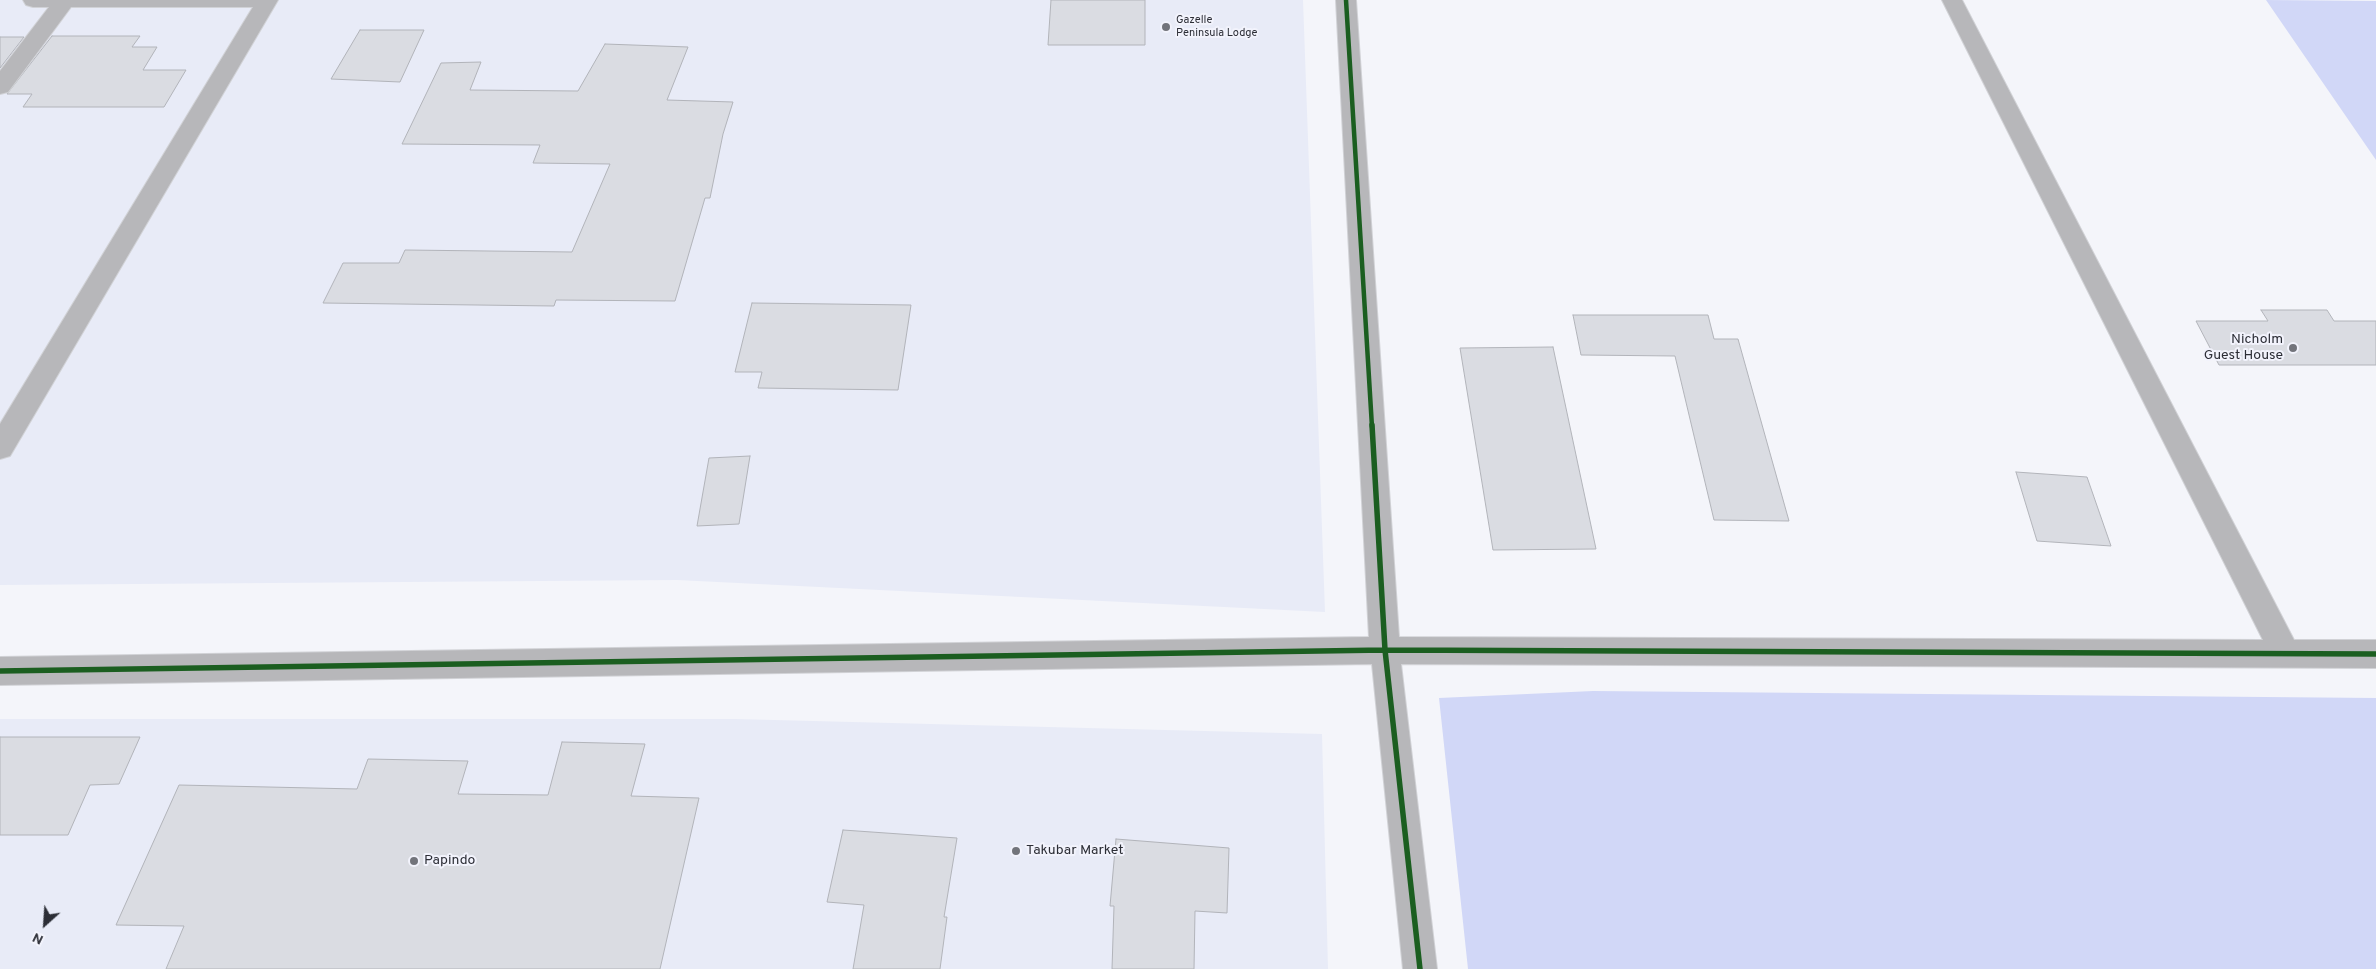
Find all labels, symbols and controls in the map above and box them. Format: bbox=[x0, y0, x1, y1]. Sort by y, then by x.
place label: Gazelle Peninsula Lodge bbox=[1176, 14, 1257, 40]
marker: Gazelle Peninsula Lodge bbox=[1160, 21, 1172, 33]
place label: Nicholm Guest House bbox=[2204, 332, 2283, 364]
marker: Nicholm Guest House bbox=[2287, 342, 2299, 354]
place label: Takubar Market bbox=[1026, 843, 1124, 859]
marker: Takubar Market bbox=[1010, 845, 1022, 857]
place label: Papindo bbox=[424, 853, 475, 869]
marker: Papindo bbox=[408, 855, 420, 867]
north arrow bbox=[20, 899, 70, 949]
text: N bbox=[30, 928, 46, 948]

